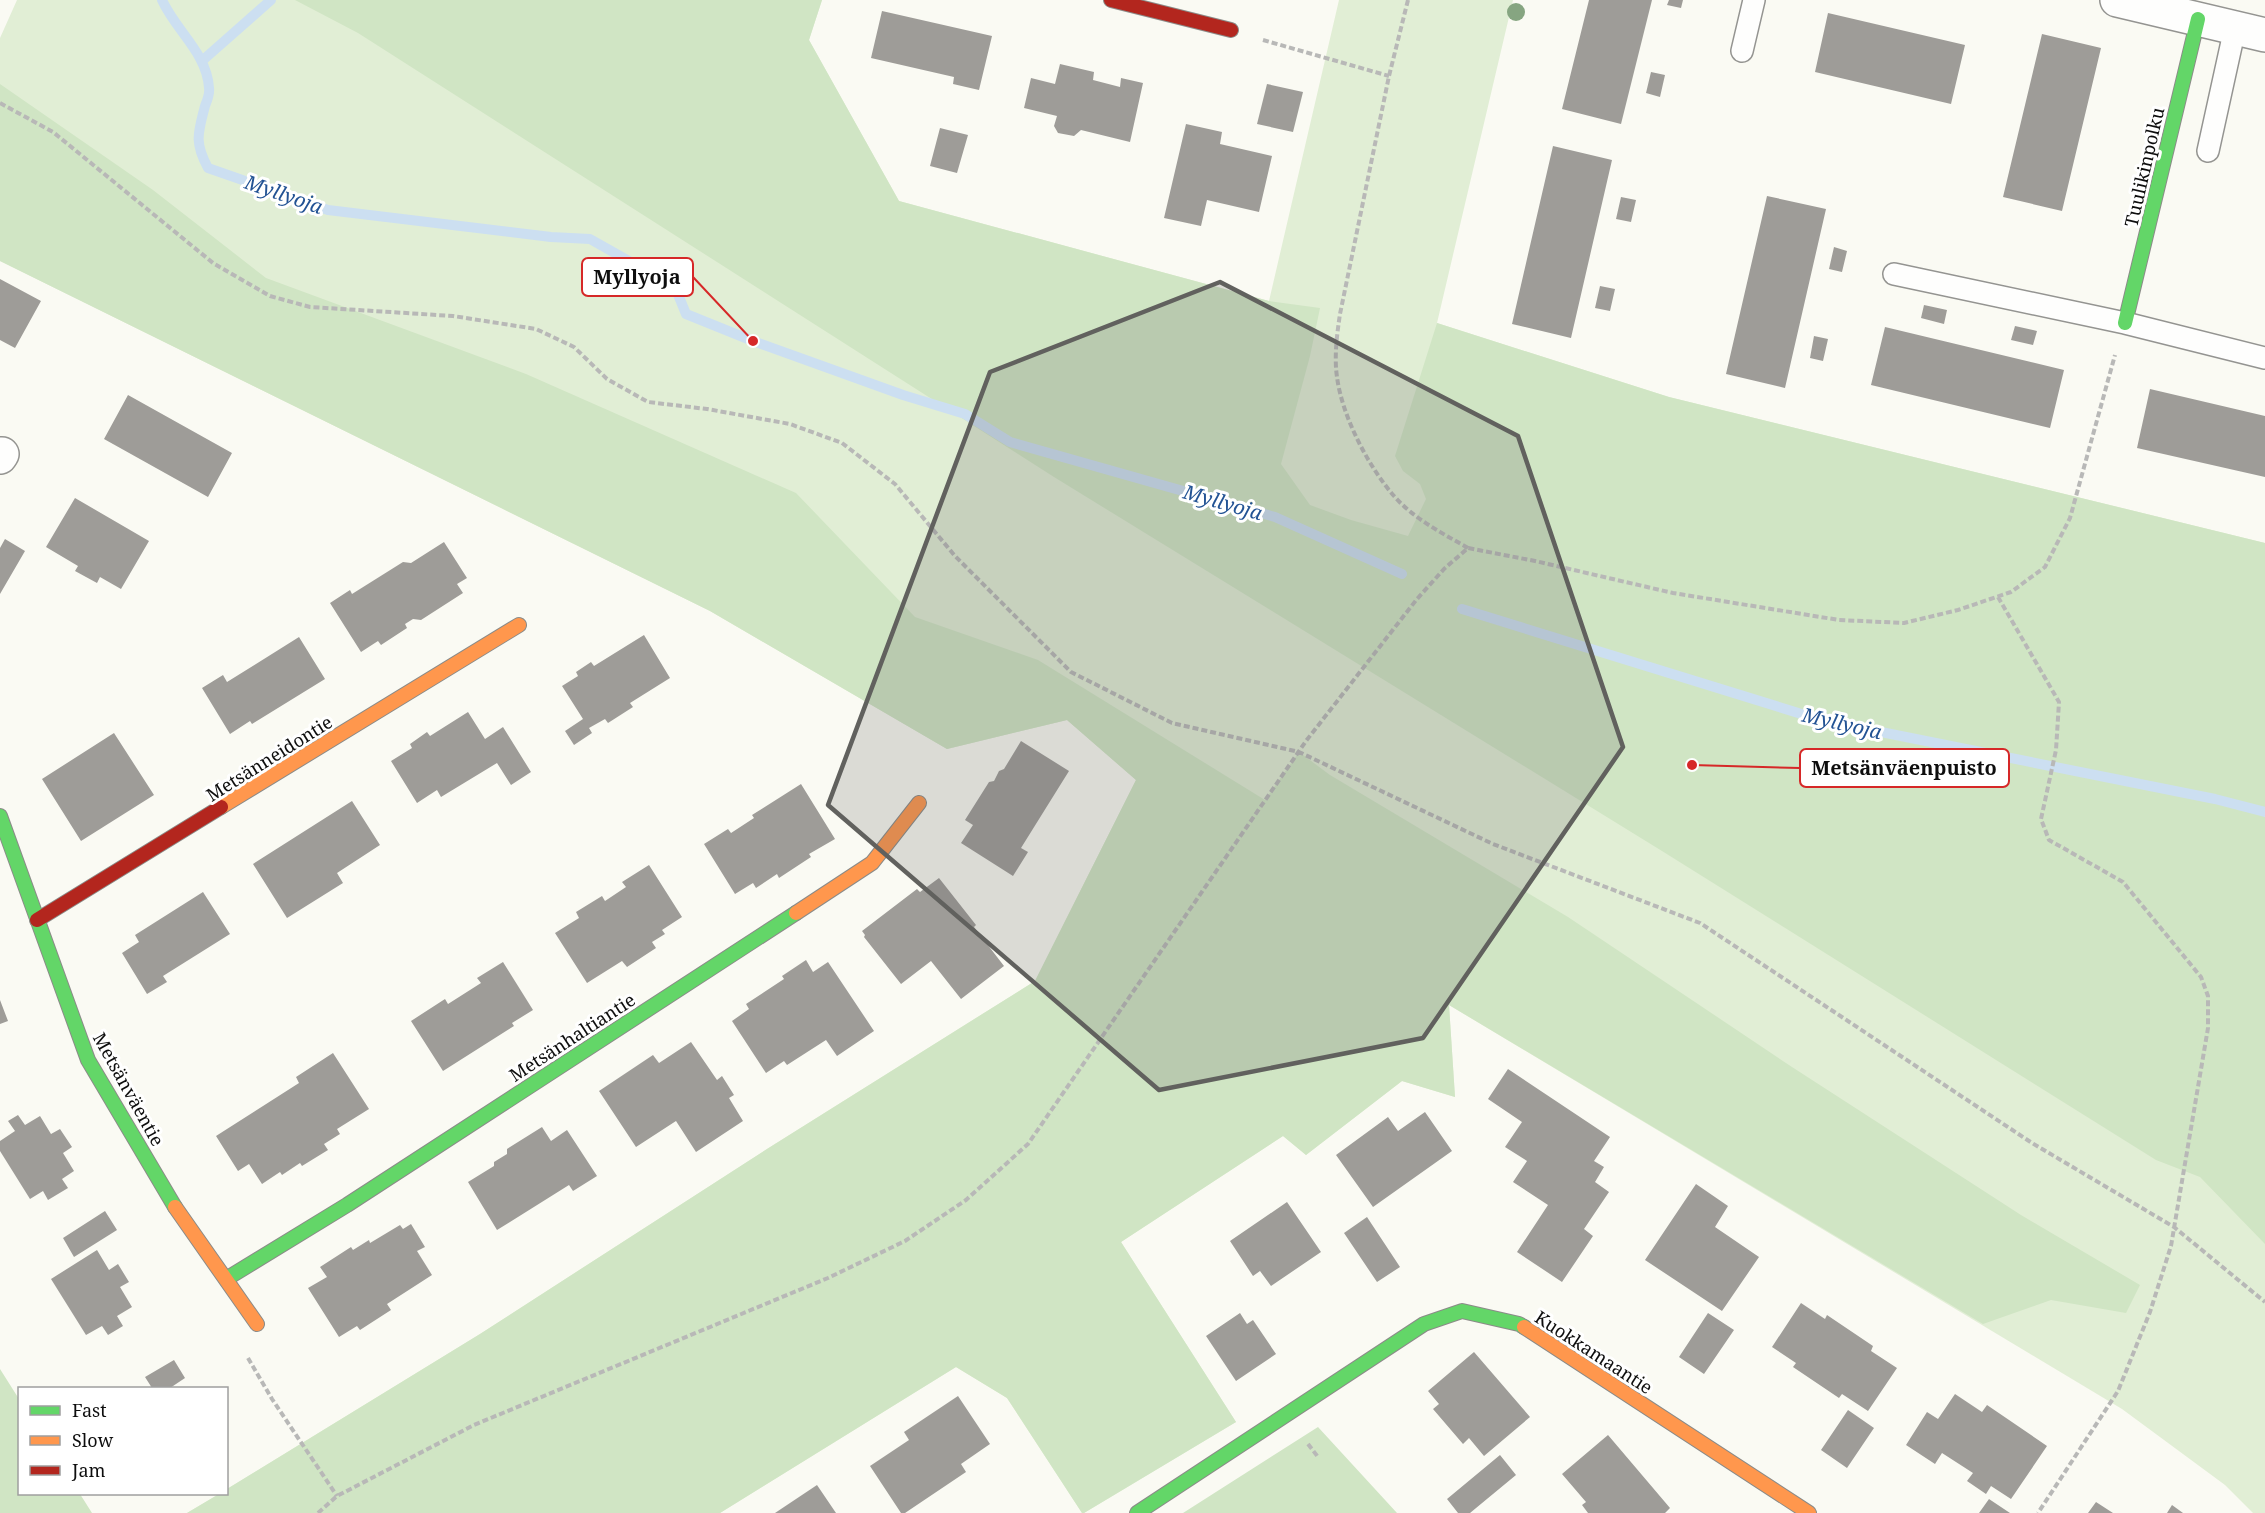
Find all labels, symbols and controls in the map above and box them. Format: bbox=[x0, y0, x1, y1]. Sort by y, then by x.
street label: Tuulikinpolku bbox=[2119, 104, 2170, 229]
water label: Myllyoja bbox=[240, 168, 327, 220]
callout: Myllyoja bbox=[582, 258, 693, 296]
text: Myllyoja bbox=[593, 263, 681, 290]
water label: Myllyoja bbox=[1179, 478, 1266, 526]
water label: Myllyoja bbox=[1799, 701, 1885, 745]
street label: Metsänneidontie bbox=[201, 710, 337, 806]
callout: Metsänväenpuisto bbox=[1800, 749, 2009, 787]
text: Metsänväenpuisto bbox=[1811, 754, 1997, 781]
street label: Metsänhaltiantie bbox=[504, 987, 640, 1087]
street label: Metsänväentie bbox=[88, 1028, 170, 1150]
street label: Kuokkamaantie bbox=[1530, 1305, 1658, 1399]
legend bbox=[18, 1387, 228, 1495]
text: Fast bbox=[72, 1398, 107, 1422]
text: Slow bbox=[72, 1428, 114, 1452]
text: Jam bbox=[71, 1458, 106, 1482]

